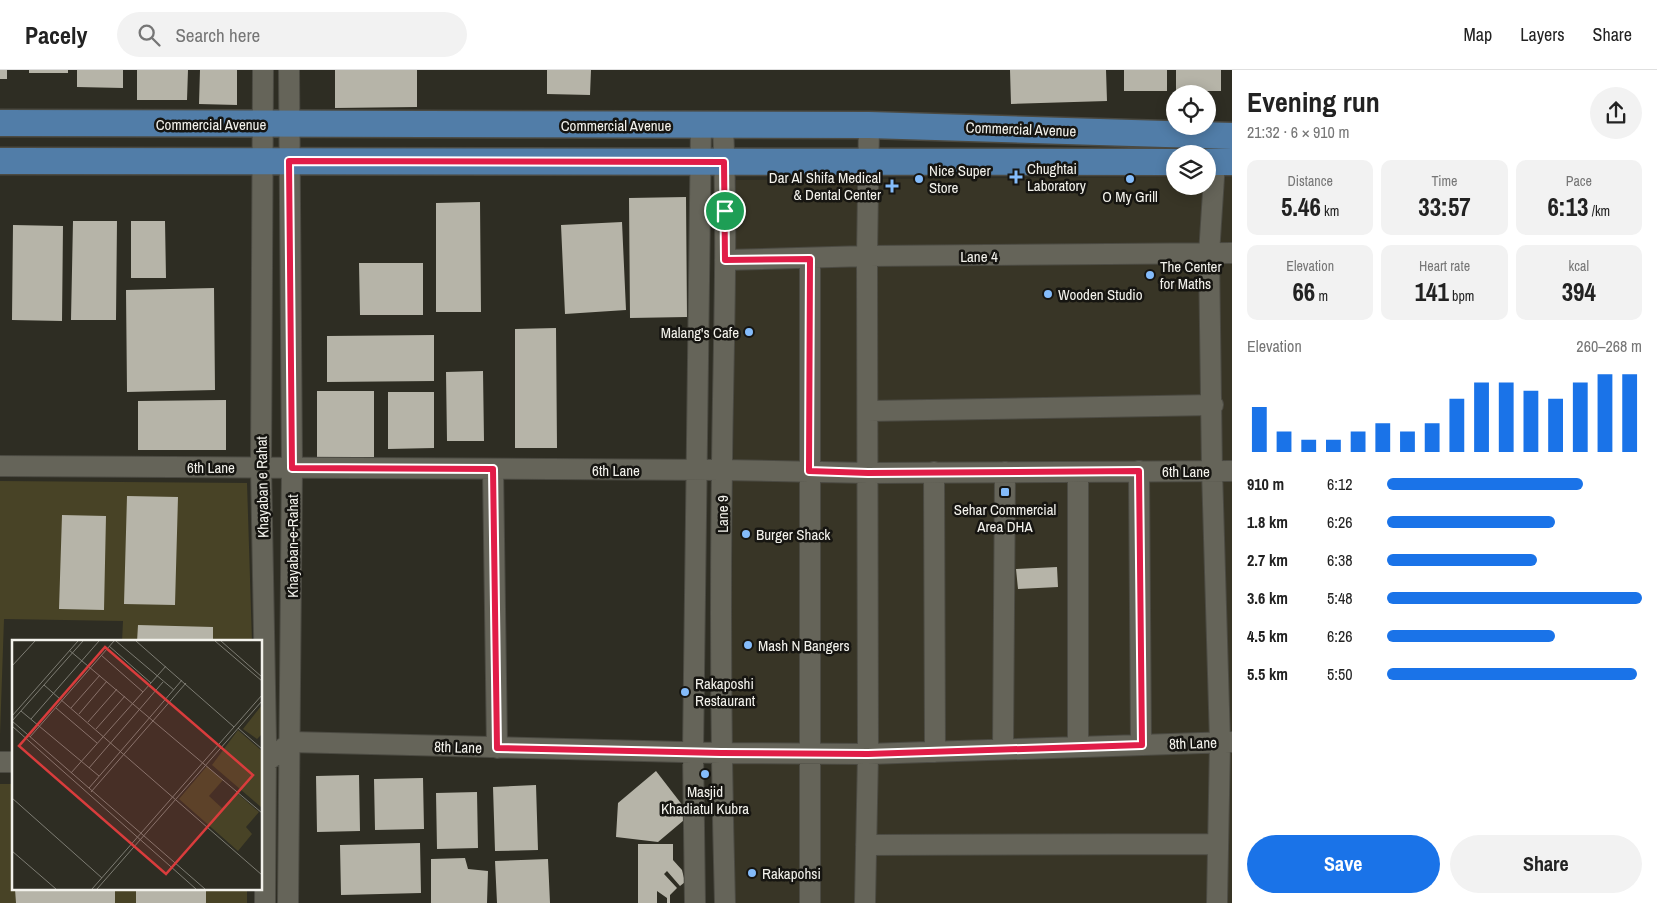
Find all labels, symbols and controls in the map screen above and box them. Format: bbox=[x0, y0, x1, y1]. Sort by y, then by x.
search box bbox=[117, 12, 467, 57]
text: Pacely bbox=[25, 19, 87, 51]
icon: search bbox=[135, 21, 163, 49]
text: Search here bbox=[175, 22, 260, 48]
text: Map bbox=[1464, 22, 1492, 47]
text: Layers bbox=[1520, 22, 1565, 47]
text: Share bbox=[1593, 22, 1632, 47]
text: Evening run bbox=[1247, 83, 1380, 121]
map controls bbox=[1166, 85, 1216, 195]
button: locate bbox=[1166, 85, 1216, 135]
button: share bbox=[1590, 87, 1642, 139]
street label: Commercial Avenue bbox=[156, 114, 266, 135]
street label: Commercial Avenue bbox=[561, 115, 671, 136]
street label: Commercial Avenue bbox=[965, 117, 1077, 141]
text: 21:32 · 6 × 910 m bbox=[1247, 121, 1350, 143]
button: layers bbox=[1166, 145, 1216, 195]
place label: Chughtai Laboratory bbox=[1027, 158, 1087, 196]
place label: Nice Super Store bbox=[929, 160, 991, 198]
place label: Dar Al Shifa Medical & Dental Center bbox=[769, 167, 881, 205]
marker: Chughtai Laboratory bbox=[1009, 170, 1023, 184]
text: Distance bbox=[1288, 172, 1333, 190]
text: Time bbox=[1432, 172, 1457, 190]
text: Pace bbox=[1566, 172, 1592, 190]
marker: Nice Super Store bbox=[913, 173, 925, 185]
marker: O My Grill bbox=[1124, 173, 1136, 185]
marker: Dar Al Shifa Medical & Dental Center bbox=[885, 179, 899, 193]
place label: O My Grill bbox=[1102, 186, 1158, 207]
pin bbox=[704, 190, 746, 232]
text: 5.46 bbox=[1281, 190, 1321, 224]
text: 33:57 bbox=[1418, 190, 1471, 224]
text: 6:13 bbox=[1547, 190, 1589, 224]
icon: arrive bbox=[711, 197, 739, 225]
text: km bbox=[1321, 202, 1339, 220]
text: /km bbox=[1589, 202, 1610, 220]
street label: Lane 4 bbox=[960, 246, 998, 267]
place label: The Center for Maths bbox=[1160, 256, 1222, 294]
text: Elevation bbox=[1286, 257, 1334, 275]
text: Heart rate bbox=[1419, 257, 1470, 275]
text: kcal bbox=[1569, 257, 1589, 275]
marker: The Center for Maths bbox=[1144, 269, 1156, 281]
text: 66 bbox=[1292, 275, 1315, 309]
text: 141 bbox=[1415, 275, 1449, 309]
text: 394 bbox=[1562, 275, 1596, 309]
place label: Wooden Studio bbox=[1058, 284, 1143, 305]
text: m bbox=[1315, 287, 1328, 305]
text: bpm bbox=[1449, 287, 1474, 305]
marker: Wooden Studio bbox=[1042, 288, 1054, 300]
place label: Malang's Cafe bbox=[661, 322, 739, 343]
marker: Malang's Cafe bbox=[743, 326, 755, 338]
text: Elevation bbox=[1247, 335, 1302, 357]
text: 260–268 m bbox=[1576, 335, 1642, 357]
street label: Khayaban e Rahat bbox=[251, 435, 273, 538]
street label: 6th Lane bbox=[187, 457, 235, 478]
street label: 6th Lane bbox=[592, 460, 640, 481]
street label: 6th Lane bbox=[1162, 461, 1210, 482]
text: 910 m bbox=[1247, 473, 1284, 495]
text: 6:12 bbox=[1327, 473, 1353, 495]
marker: Sehar Commercial Area DHA bbox=[999, 486, 1011, 498]
street label: Khayaban-e-Rahat bbox=[282, 494, 303, 598]
street label: Lane 9 bbox=[712, 495, 733, 533]
place label: Sehar Commercial Area DHA bbox=[954, 499, 1056, 537]
text: 1.8 km bbox=[1247, 511, 1288, 533]
text: 6:26 bbox=[1327, 511, 1353, 533]
place label: Burger Shack bbox=[756, 524, 831, 545]
marker: Burger Shack bbox=[740, 528, 752, 540]
text: 2.7 km bbox=[1247, 549, 1288, 571]
text: 6:38 bbox=[1327, 549, 1353, 571]
text: 3.6 km bbox=[1247, 587, 1288, 609]
text: 5:48 bbox=[1327, 587, 1353, 609]
text: 4.5 km bbox=[1247, 625, 1288, 647]
text: 6:26 bbox=[1327, 625, 1353, 647]
place label: Mash N Bangers bbox=[758, 635, 850, 656]
marker: Mash N Bangers bbox=[742, 639, 754, 651]
inset map bbox=[12, 640, 262, 890]
text: 5.5 km bbox=[1247, 663, 1288, 685]
text: 5:50 bbox=[1327, 663, 1353, 685]
place label: Rakaposhi Restaurant bbox=[695, 673, 756, 711]
marker: Rakaposhi Restaurant bbox=[679, 686, 691, 698]
street label: 8th Lane bbox=[1169, 732, 1217, 754]
street label: 8th Lane bbox=[434, 736, 482, 758]
marker: Masjid Khadiatul Kubra bbox=[699, 768, 711, 780]
place label: Masjid Khadiatul Kubra bbox=[661, 781, 749, 819]
button: Save bbox=[1247, 835, 1440, 893]
button: Share bbox=[1450, 835, 1642, 893]
place label: Rakapohsi bbox=[762, 863, 821, 884]
marker: Rakapohsi bbox=[746, 867, 758, 879]

